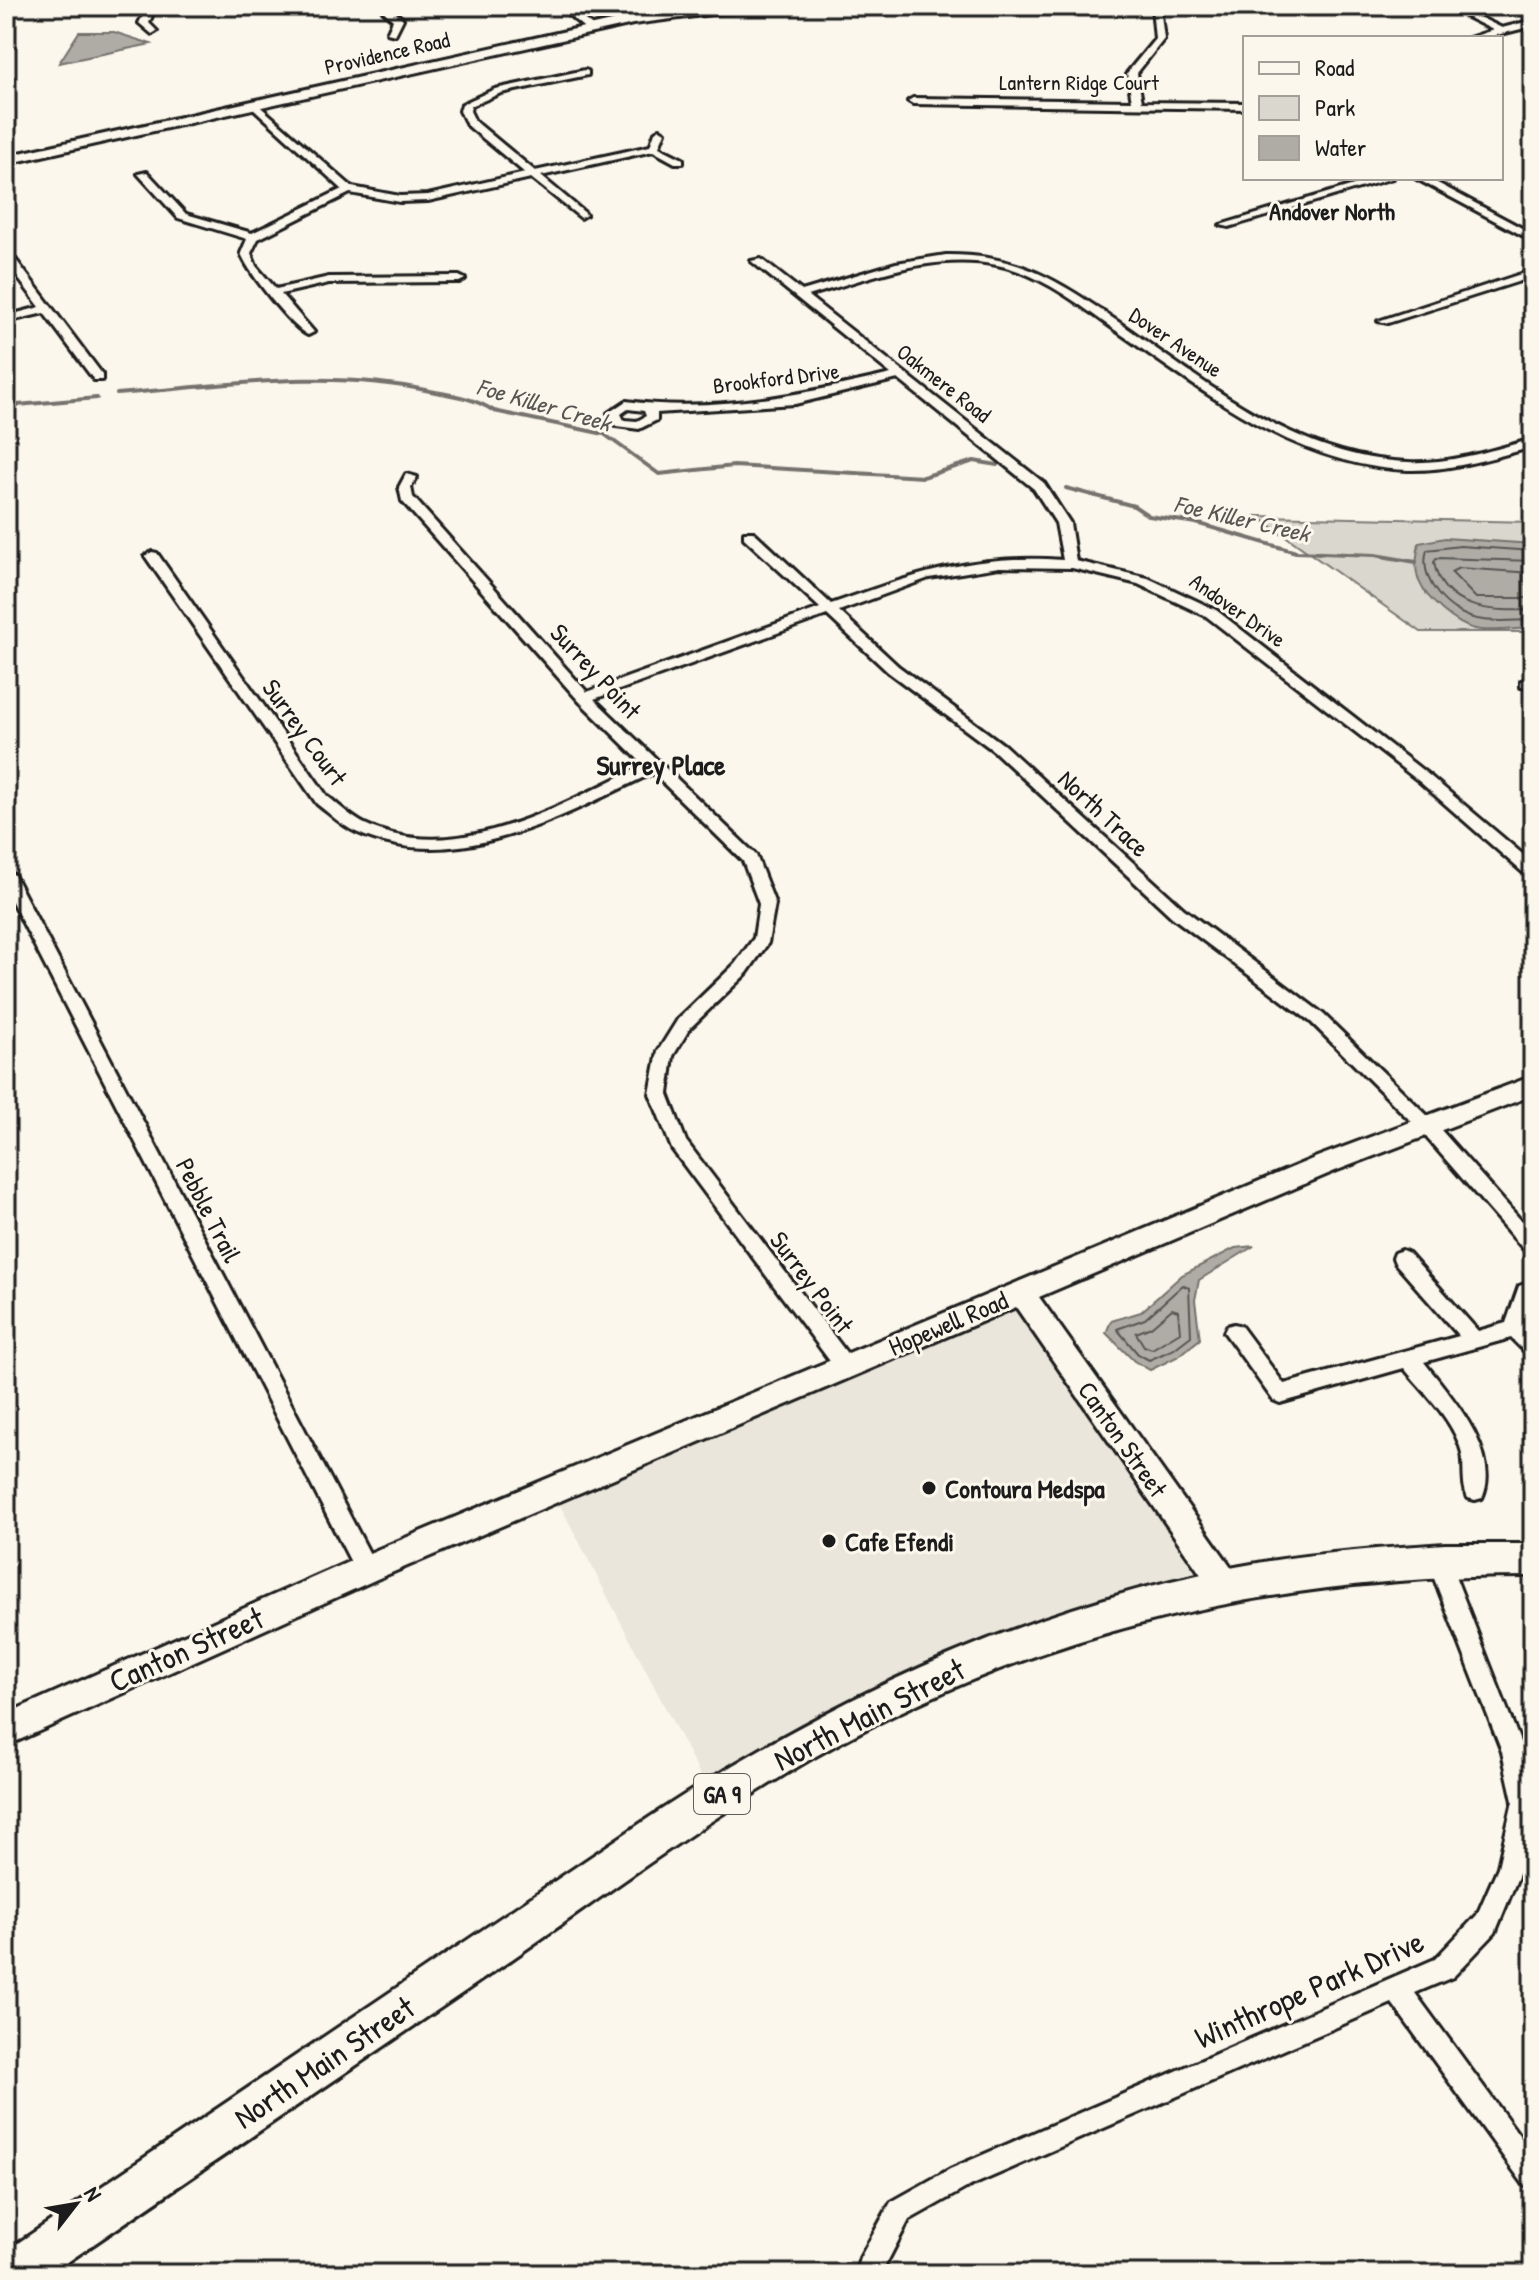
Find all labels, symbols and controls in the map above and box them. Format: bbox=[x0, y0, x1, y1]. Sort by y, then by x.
street label: Providence Road bbox=[322, 24, 453, 82]
legend bbox=[1243, 36, 1503, 180]
text: Road bbox=[1315, 51, 1354, 83]
street label: Lantern Ridge Court bbox=[999, 67, 1159, 97]
text: Park bbox=[1315, 91, 1355, 123]
text: Water bbox=[1315, 131, 1366, 163]
district label: Andover North bbox=[1269, 195, 1395, 227]
street label: Dover Avenue bbox=[1124, 300, 1229, 384]
street label: Oakmere Road bbox=[891, 337, 998, 430]
street label: Brookford Drive bbox=[711, 355, 841, 401]
water label: Foe Killer Creek bbox=[473, 370, 617, 439]
water label: Foe Killer Creek bbox=[1171, 487, 1315, 550]
street label: Andover Drive bbox=[1184, 566, 1292, 654]
street label: Surrey Point bbox=[543, 615, 650, 727]
street label: Surrey Court bbox=[254, 672, 356, 793]
district label: Surrey Place bbox=[597, 746, 726, 785]
street label: North Trace bbox=[1051, 762, 1157, 864]
street label: Pebble Trail bbox=[168, 1152, 250, 1268]
street label: Surrey Point bbox=[762, 1224, 862, 1341]
street label: Hopewell Road bbox=[883, 1282, 1013, 1364]
street label: Canton Street bbox=[1070, 1374, 1176, 1505]
place label: Contoura Medspa bbox=[945, 1471, 1106, 1507]
marker: Contoura Medspa bbox=[920, 1479, 938, 1497]
place label: Cafe Efendi bbox=[845, 1524, 954, 1559]
marker: Cafe Efendi bbox=[820, 1532, 838, 1550]
street label: Canton Street bbox=[102, 1595, 271, 1702]
street label: North Main Street bbox=[766, 1647, 973, 1781]
road number: GA 9 bbox=[694, 1774, 750, 1814]
street label: Winthrope Park Drive bbox=[1188, 1919, 1430, 2059]
street label: North Main Street bbox=[225, 1985, 424, 2138]
north arrow bbox=[36, 2164, 116, 2244]
text: N bbox=[77, 2181, 109, 2207]

